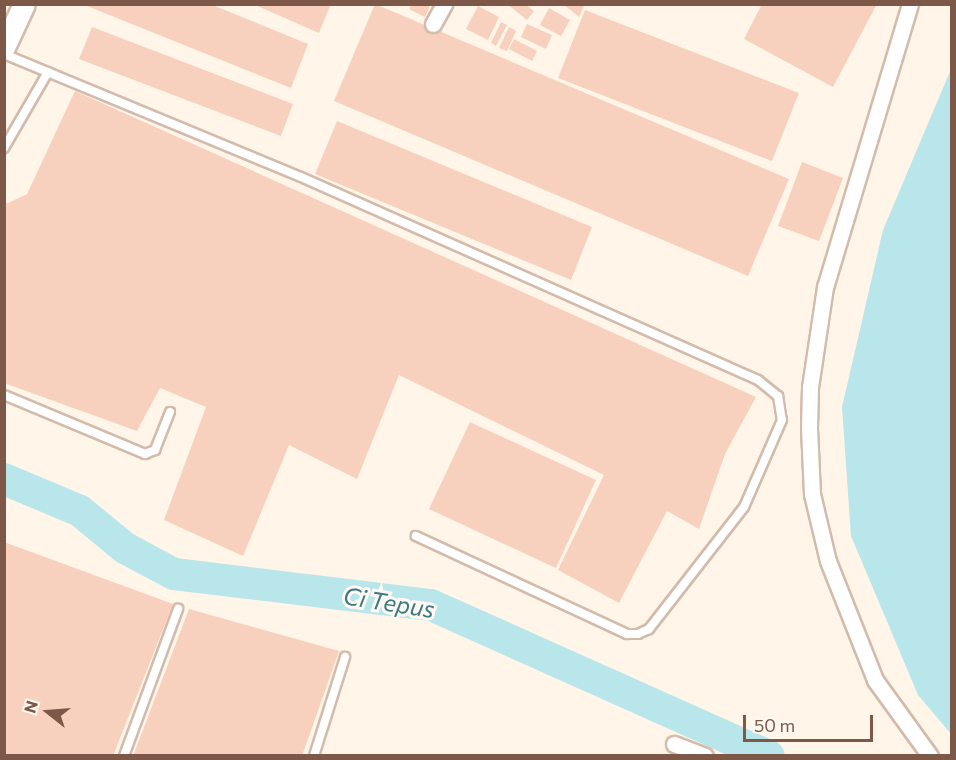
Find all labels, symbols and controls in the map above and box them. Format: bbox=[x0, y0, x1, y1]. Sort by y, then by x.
water label: Ci Tepus bbox=[341, 581, 437, 623]
north arrow bbox=[18, 682, 78, 742]
text: N bbox=[19, 698, 41, 715]
scale bar bbox=[746, 703, 876, 741]
text: 50 m bbox=[754, 714, 795, 736]

